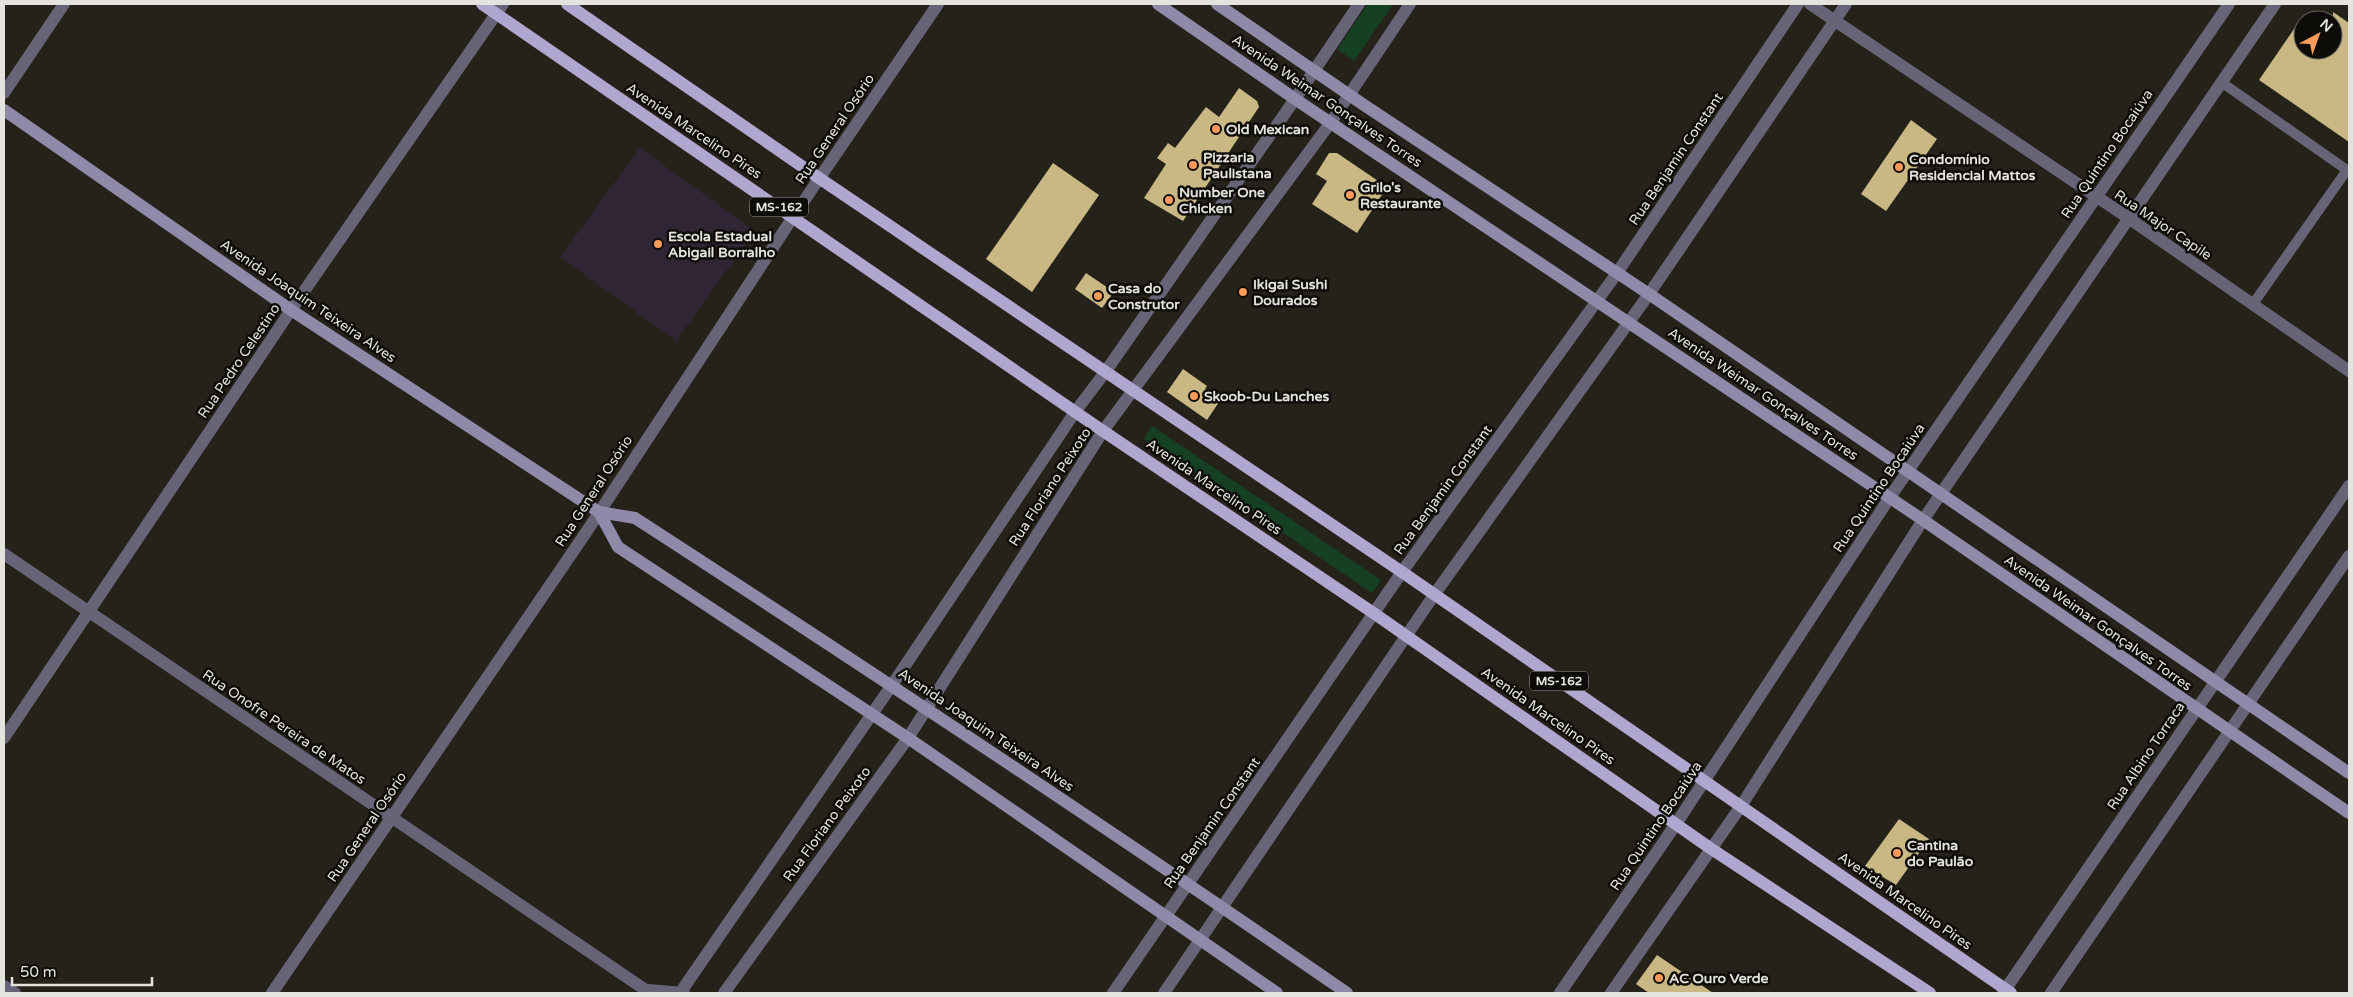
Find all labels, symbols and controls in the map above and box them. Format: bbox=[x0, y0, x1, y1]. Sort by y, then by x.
north arrow bbox=[2293, 10, 2343, 60]
text: N bbox=[2316, 15, 2336, 36]
street label: Avenida Weimar Gonçalves Torres bbox=[1229, 31, 1425, 171]
street label: Rua General Osório bbox=[792, 71, 878, 187]
street label: Avenida Marcelino Pires bbox=[623, 79, 765, 183]
street label: Rua Quintino Bocaiúva bbox=[2057, 86, 2157, 222]
street label: Rua Benjamin Constant bbox=[1625, 89, 1727, 228]
place label: Old Mexican bbox=[1226, 121, 1309, 138]
marker: Old Mexican bbox=[1210, 123, 1222, 135]
place label: Pizzaria Paulistana bbox=[1203, 149, 1272, 182]
place label: Condomínio Residencial Mattos bbox=[1909, 151, 2036, 184]
marker: Pizzaria Paulistana bbox=[1187, 159, 1199, 171]
marker: Condomínio Residencial Mattos bbox=[1893, 161, 1905, 173]
place label: Grilo's Restaurante bbox=[1360, 179, 1441, 212]
place label: Number One Chicken bbox=[1179, 184, 1265, 217]
street label: Rua Major Capile bbox=[2111, 186, 2215, 264]
marker: Grilo's Restaurante bbox=[1344, 189, 1356, 201]
marker: Number One Chicken bbox=[1163, 194, 1175, 206]
road number: MS-162 bbox=[750, 198, 808, 216]
place label: Escola Estadual Abigail Borralho bbox=[668, 228, 776, 261]
street label: Avenida Joaquim Teixeira Alves bbox=[217, 236, 399, 366]
marker: Escola Estadual Abigail Borralho bbox=[652, 238, 664, 250]
place label: Ikigai Sushi Dourados bbox=[1253, 276, 1328, 309]
place label: Casa do Construtor bbox=[1108, 280, 1180, 313]
marker: Ikigai Sushi Dourados bbox=[1237, 286, 1249, 298]
marker: Casa do Construtor bbox=[1092, 290, 1104, 302]
street label: Rua Pedro Celestino bbox=[194, 300, 284, 422]
street label: Avenida Weimar Gonçalves Torres bbox=[1665, 324, 1861, 464]
place label: Skoob-Du Lanches bbox=[1204, 388, 1330, 405]
marker: Skoob-Du Lanches bbox=[1188, 390, 1200, 402]
street label: Rua Quintino Bocaiúva bbox=[1829, 420, 1929, 556]
street label: Rua Benjamin Constant bbox=[1390, 421, 1496, 558]
street label: Rua Floriano Peixoto bbox=[1005, 424, 1095, 550]
street label: Rua General Osório bbox=[552, 432, 636, 550]
street label: Avenida Marcelino Pires bbox=[1143, 435, 1285, 539]
street label: Avenida Weimar Gonçalves Torres bbox=[2001, 551, 2195, 695]
street label: Avenida Marcelino Pires bbox=[1478, 663, 1618, 769]
street label: Avenida Joaquim Teixeira Alves bbox=[895, 665, 1077, 795]
street label: Rua Onofre Pereira de Matos bbox=[199, 666, 369, 788]
road number: MS-162 bbox=[1530, 671, 1588, 690]
street label: Rua Albino Torraca bbox=[2103, 699, 2189, 813]
street label: Rua Benjamin Constant bbox=[1160, 754, 1264, 892]
street label: Rua Quintino Bocaiúva bbox=[1606, 758, 1706, 894]
street label: Rua Floriano Peixoto bbox=[780, 763, 874, 885]
street label: Rua General Osório bbox=[324, 769, 410, 885]
place label: Cantina do Paulão bbox=[1907, 837, 1974, 870]
marker: Cantina do Paulão bbox=[1891, 847, 1903, 859]
street label: Avenida Marcelino Pires bbox=[1835, 848, 1975, 954]
scale bar bbox=[12, 954, 152, 986]
text: 50 m bbox=[20, 963, 57, 981]
place label: AC Ouro Verde bbox=[1669, 970, 1769, 987]
marker: AC Ouro Verde bbox=[1653, 972, 1665, 984]

